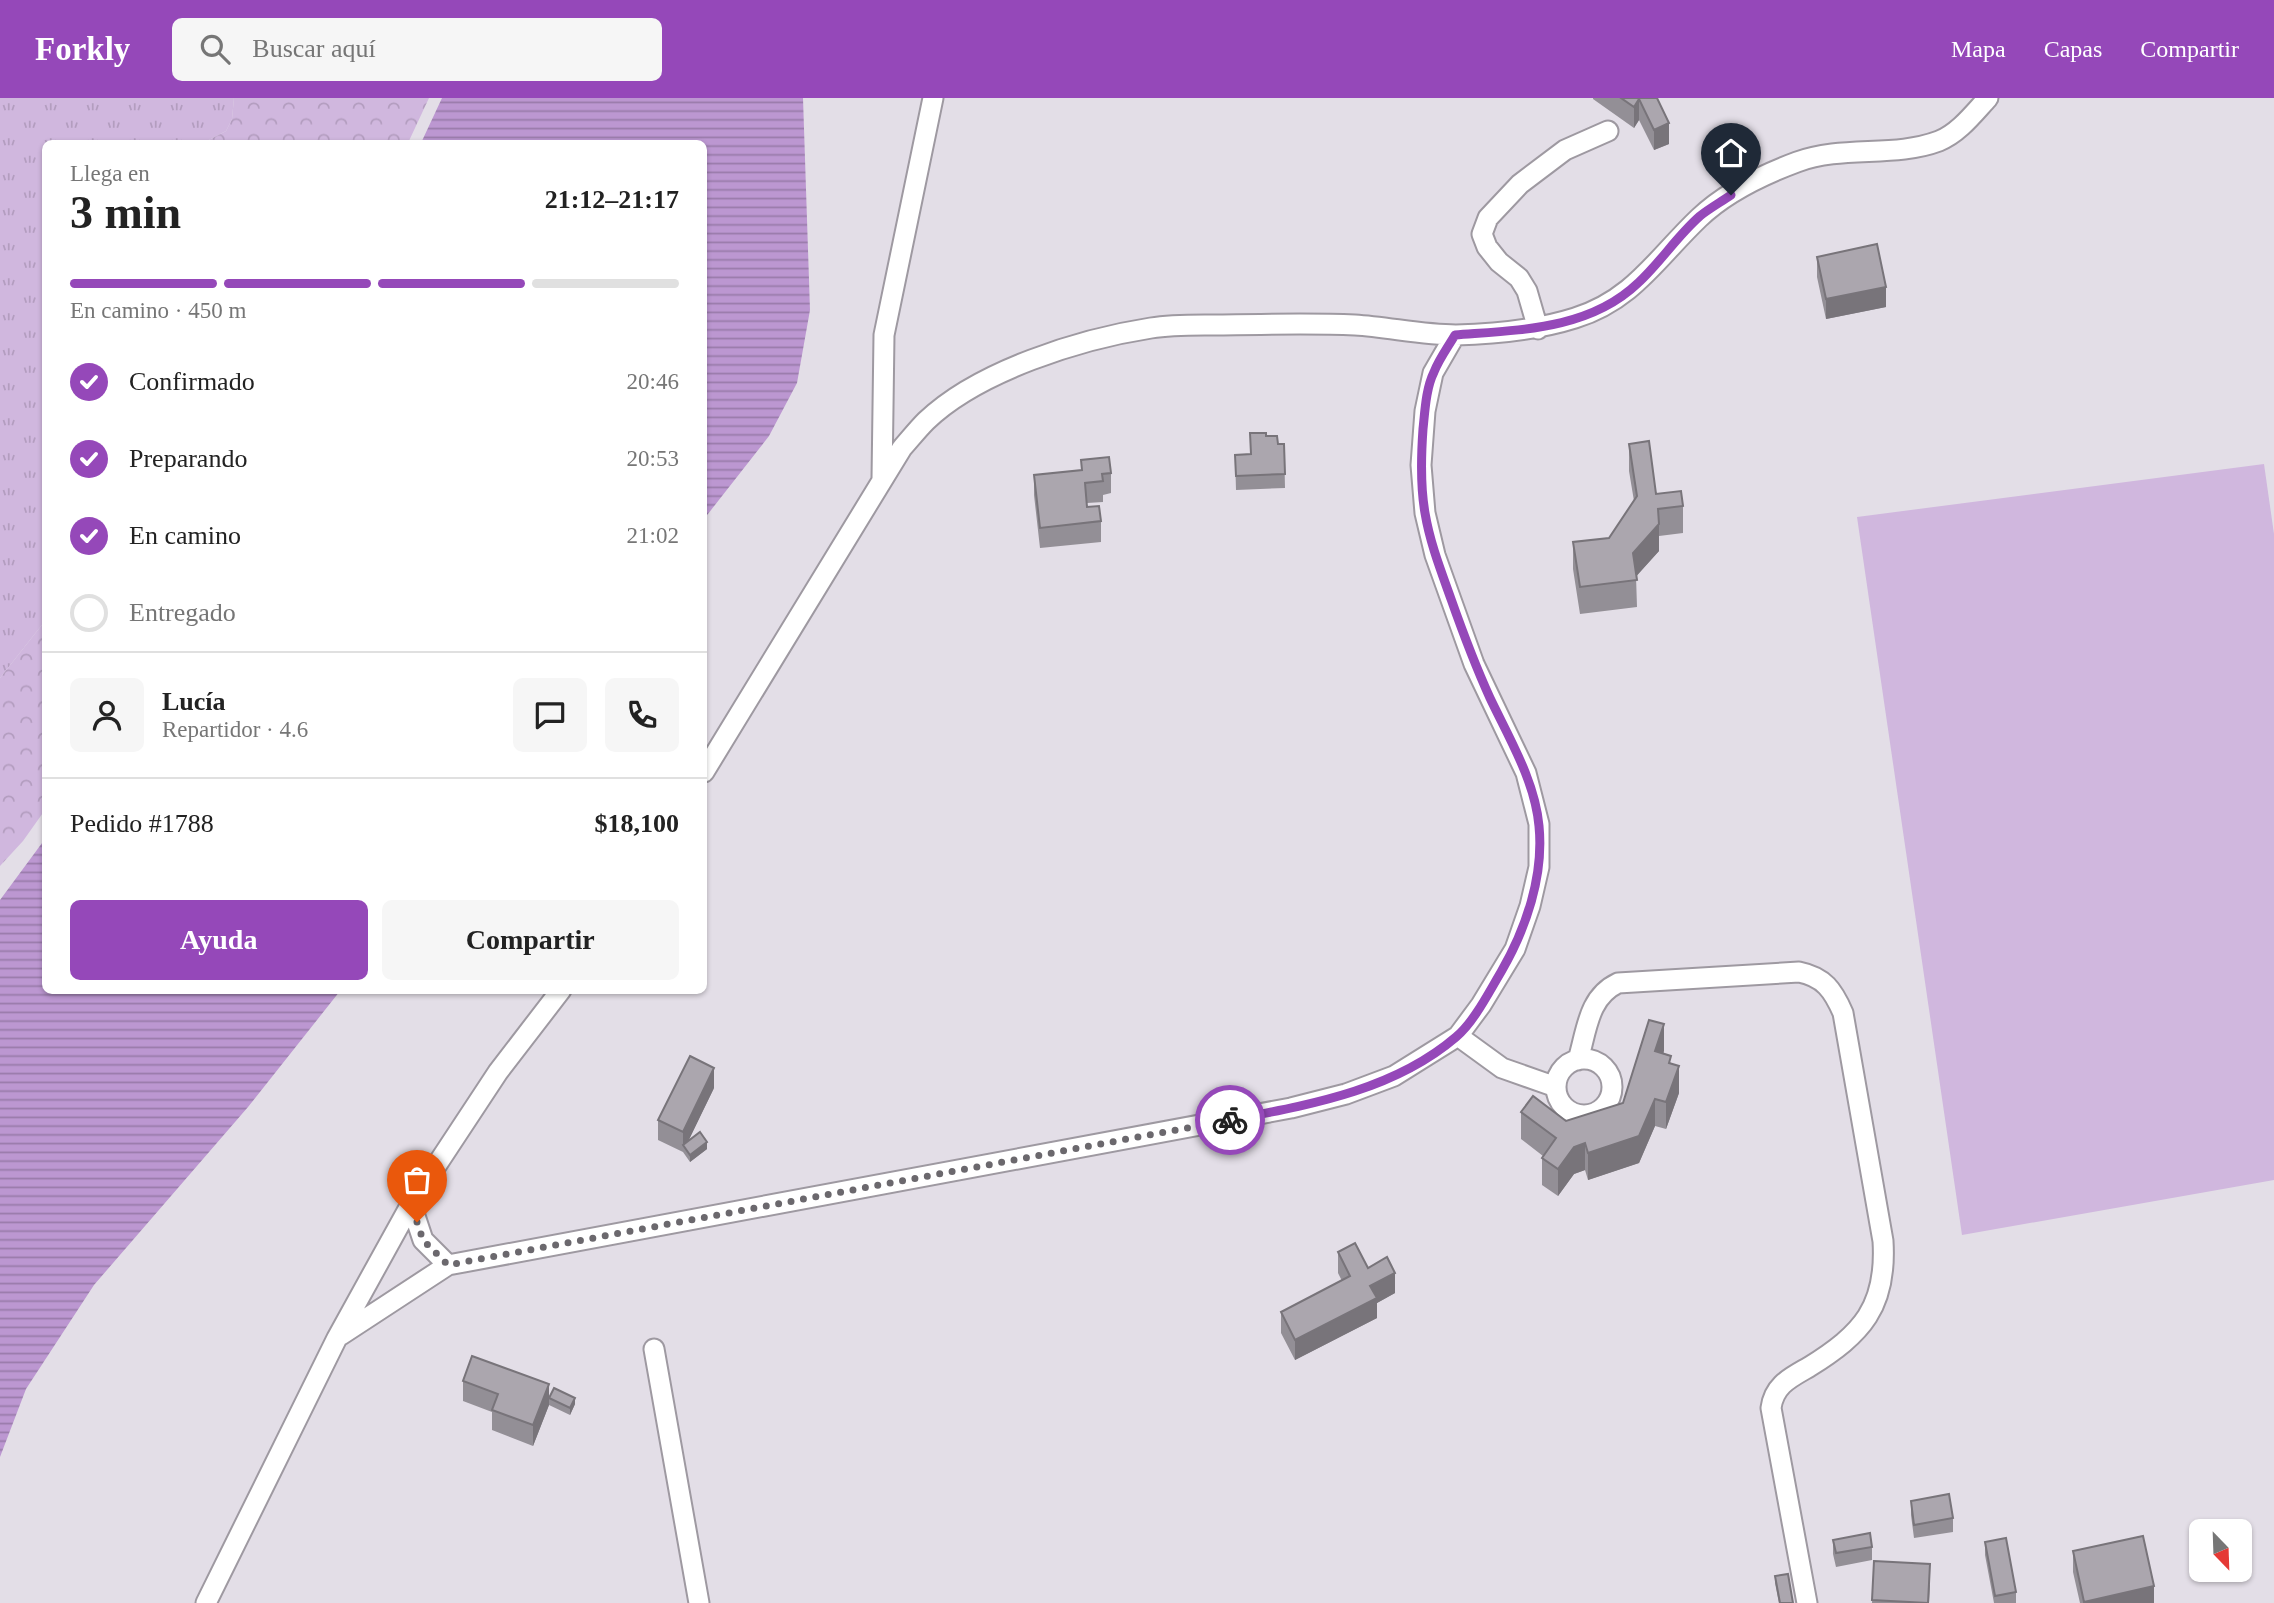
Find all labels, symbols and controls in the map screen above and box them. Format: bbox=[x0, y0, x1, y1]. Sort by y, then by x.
search box bbox=[172, 18, 662, 81]
icon: search bbox=[196, 30, 234, 68]
text: Forkly bbox=[35, 31, 130, 67]
text: Buscar aquí bbox=[252, 34, 376, 63]
text: Mapa bbox=[1951, 36, 2006, 62]
text: Capas bbox=[2044, 36, 2102, 62]
text: Compartir bbox=[2140, 36, 2239, 62]
pin bbox=[1701, 123, 1761, 195]
icon: home bbox=[1712, 134, 1750, 172]
text: Llega en bbox=[70, 161, 150, 186]
text: 21:12–21:17 bbox=[545, 185, 679, 214]
text: 3 min bbox=[70, 187, 181, 238]
text: En camino · 450 m bbox=[70, 298, 246, 323]
icon: check bbox=[70, 363, 108, 401]
text: Confirmado bbox=[129, 367, 255, 396]
text: 20:46 bbox=[627, 369, 679, 394]
icon: check bbox=[70, 440, 108, 478]
text: Preparando bbox=[129, 444, 247, 473]
text: 20:53 bbox=[627, 446, 679, 471]
icon: check bbox=[70, 517, 108, 555]
text: En camino bbox=[129, 521, 241, 550]
text: 21:02 bbox=[627, 523, 679, 548]
text: Entregado bbox=[129, 598, 236, 627]
button: person bbox=[70, 678, 144, 752]
button: chat bbox=[513, 678, 587, 752]
button: phone bbox=[605, 678, 679, 752]
text: Lucía bbox=[162, 687, 226, 716]
text: Repartidor · 4.6 bbox=[162, 717, 308, 742]
text: Pedido #1788 bbox=[70, 809, 214, 838]
text: $18,100 bbox=[595, 809, 679, 838]
button: Ayuda bbox=[70, 900, 368, 980]
button: Compartir bbox=[382, 900, 679, 980]
courier bbox=[1195, 1085, 1265, 1155]
icon: bike bbox=[1211, 1101, 1249, 1139]
pin bbox=[387, 1150, 447, 1222]
icon: bag bbox=[398, 1161, 436, 1199]
north arrow bbox=[2189, 1519, 2252, 1582]
map controls bbox=[2189, 1519, 2252, 1582]

